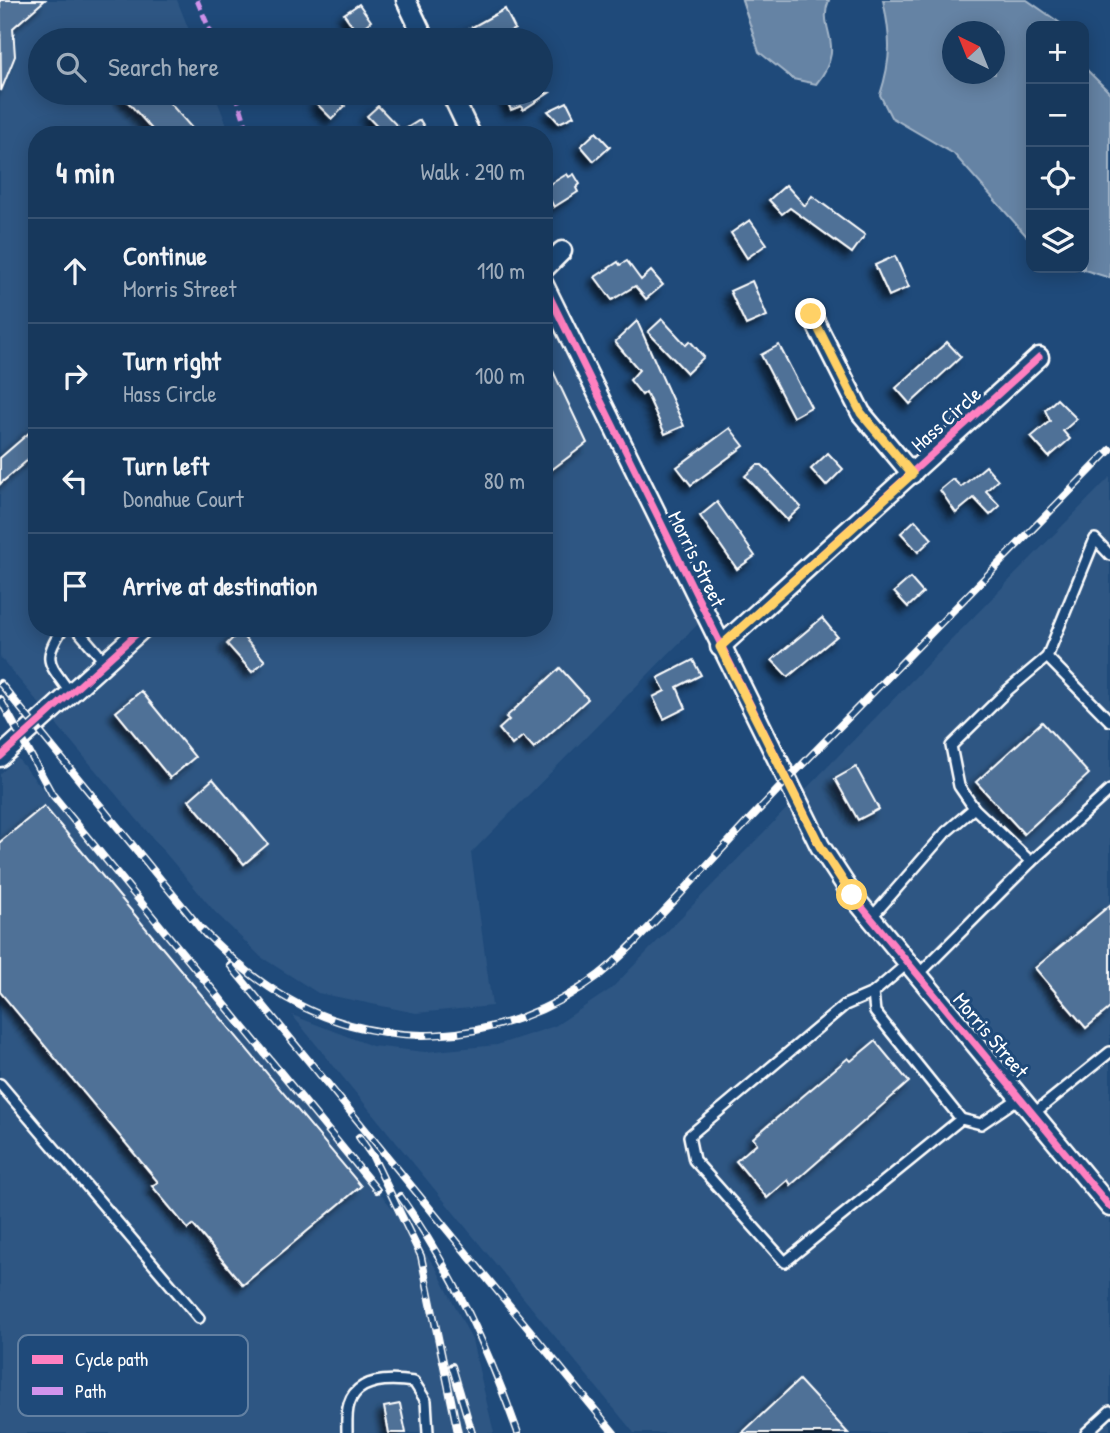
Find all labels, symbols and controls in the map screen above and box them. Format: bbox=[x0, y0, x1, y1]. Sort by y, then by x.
north arrow bbox=[942, 21, 1005, 84]
map controls bbox=[1026, 21, 1089, 273]
button: + bbox=[1026, 21, 1089, 84]
search box bbox=[28, 28, 553, 105]
icon: search bbox=[52, 48, 90, 86]
text: Search here bbox=[108, 49, 219, 84]
button: − bbox=[1026, 84, 1089, 147]
button: locate bbox=[1026, 147, 1089, 210]
text: 4 min bbox=[56, 152, 115, 192]
text: Walk · 290 m bbox=[421, 156, 525, 187]
button: layers bbox=[1026, 210, 1089, 273]
text: Continue bbox=[123, 238, 207, 273]
icon: ahead bbox=[56, 252, 94, 290]
text: 110 m bbox=[477, 255, 525, 286]
text: Morris Street bbox=[123, 273, 237, 304]
route end bbox=[795, 298, 826, 329]
text: Turn right bbox=[123, 343, 221, 378]
icon: right bbox=[56, 357, 94, 395]
text: 100 m bbox=[475, 360, 525, 391]
text: Hass Circle bbox=[123, 378, 217, 409]
street label: Hass Circle bbox=[905, 380, 987, 458]
text: Turn left bbox=[123, 448, 209, 483]
icon: left bbox=[56, 462, 94, 500]
text: 80 m bbox=[484, 465, 525, 496]
text: Donahue Court bbox=[123, 483, 244, 514]
street label: Morris Street bbox=[661, 506, 733, 613]
icon: arrive bbox=[56, 567, 94, 605]
text: Arrive at destination bbox=[123, 568, 318, 603]
route start bbox=[836, 879, 867, 910]
street label: Morris Street bbox=[947, 986, 1036, 1085]
legend bbox=[18, 1335, 248, 1416]
text: Cycle path bbox=[75, 1346, 148, 1372]
text: Path bbox=[75, 1378, 106, 1404]

